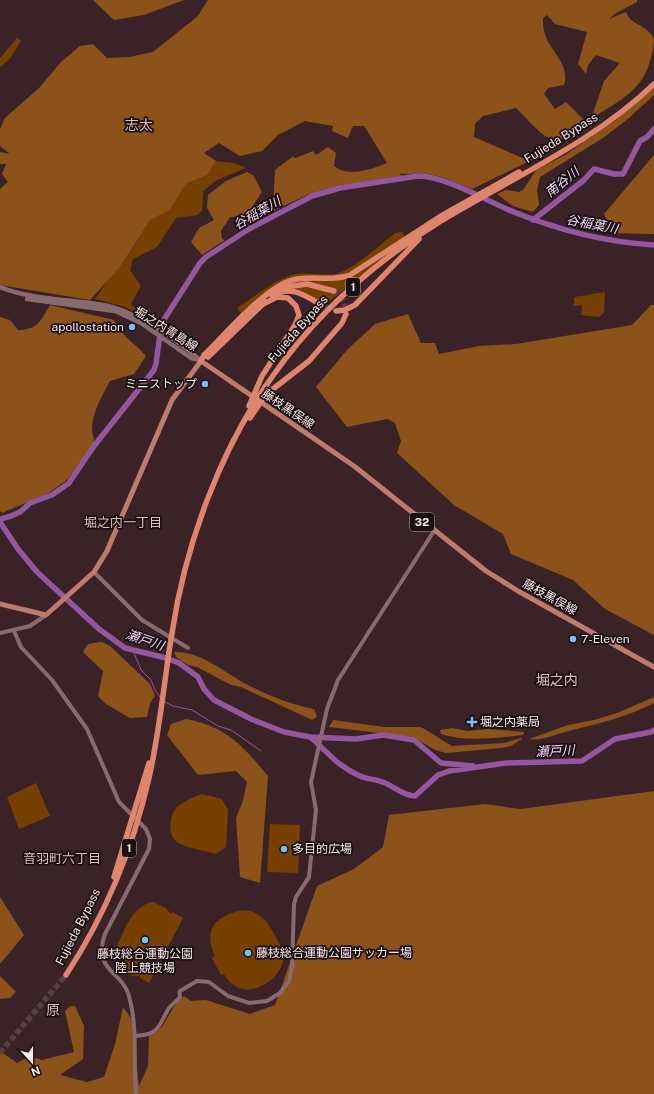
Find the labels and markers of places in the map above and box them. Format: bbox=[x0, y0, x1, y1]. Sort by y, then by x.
place label: apollostation bbox=[52, 320, 124, 334]
marker: apollostation bbox=[127, 322, 137, 332]
place label: ミニストップ bbox=[125, 377, 197, 391]
marker: ミニストップ bbox=[200, 379, 210, 389]
place label: 7-Eleven bbox=[581, 632, 630, 646]
marker: 7-Eleven bbox=[568, 634, 578, 644]
place label: 堀之内薬局 bbox=[480, 715, 540, 729]
marker: 堀之内薬局 bbox=[467, 717, 477, 727]
place label: 多目的広場 bbox=[292, 842, 352, 856]
marker: 多目的広場 bbox=[279, 844, 289, 854]
marker: 藤枝総合運動公園 陸上競技場 bbox=[140, 935, 150, 945]
place label: 藤枝総合運動公園サッカー場 bbox=[256, 946, 412, 960]
place label: 藤枝総合運動公園 陸上競技場 bbox=[97, 947, 193, 975]
marker: 藤枝総合運動公園サッカー場 bbox=[243, 948, 253, 958]

